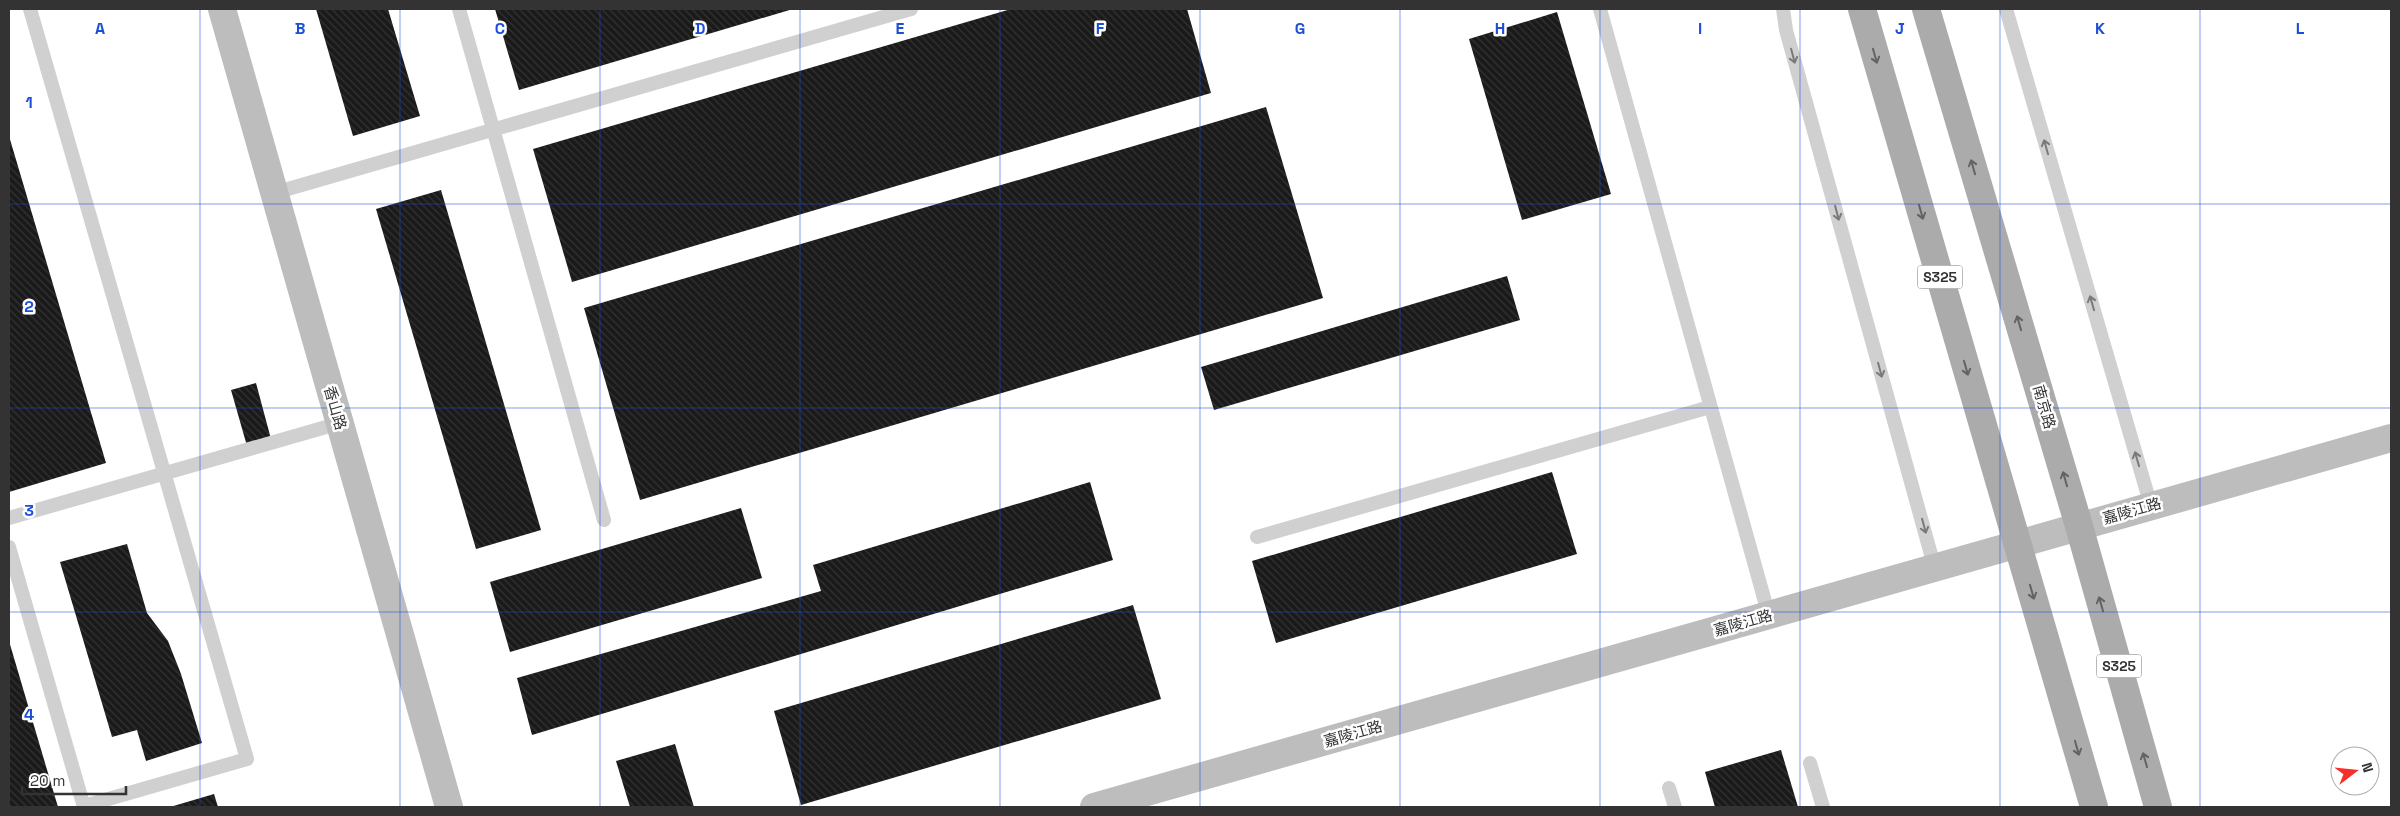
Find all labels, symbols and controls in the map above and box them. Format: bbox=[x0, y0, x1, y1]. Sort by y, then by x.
text: A bbox=[95, 18, 105, 39]
text: B bbox=[295, 18, 305, 39]
text: C bbox=[495, 18, 505, 39]
text: D bbox=[695, 18, 705, 39]
text: E bbox=[896, 18, 905, 39]
text: F bbox=[1096, 18, 1105, 39]
text: G bbox=[1295, 18, 1305, 39]
text: H bbox=[1495, 18, 1505, 39]
text: I bbox=[1698, 18, 1702, 39]
text: J bbox=[1895, 18, 1905, 39]
text: K bbox=[2095, 18, 2105, 39]
text: L bbox=[2296, 18, 2305, 39]
one-way arrow bbox=[1871, 47, 1881, 63]
one-way arrow bbox=[1789, 48, 1799, 64]
text: 1 bbox=[25, 92, 33, 113]
one-way arrow bbox=[2041, 139, 2051, 155]
one-way arrow bbox=[1967, 160, 1977, 176]
one-way arrow bbox=[1916, 203, 1926, 219]
one-way arrow bbox=[1833, 204, 1842, 220]
road number: S325 bbox=[1918, 266, 1962, 288]
one-way arrow bbox=[2086, 295, 2096, 311]
text: 2 bbox=[24, 296, 34, 317]
one-way arrow bbox=[2013, 316, 2023, 332]
one-way arrow bbox=[1962, 359, 1972, 375]
one-way arrow bbox=[1876, 361, 1886, 377]
street label: 南京路 bbox=[2029, 383, 2060, 431]
street label: 香山路 bbox=[320, 384, 351, 432]
one-way arrow bbox=[2132, 451, 2141, 467]
one-way arrow bbox=[2059, 471, 2069, 487]
street label: 嘉陵江路 bbox=[2100, 493, 2163, 528]
text: 3 bbox=[24, 500, 34, 521]
one-way arrow bbox=[1919, 518, 1929, 534]
one-way arrow bbox=[2027, 584, 2037, 600]
one-way arrow bbox=[2096, 596, 2105, 612]
street label: 嘉陵江路 bbox=[1711, 605, 1774, 640]
road number: S325 bbox=[2096, 654, 2142, 678]
text: 4 bbox=[24, 704, 34, 725]
street label: 嘉陵江路 bbox=[1321, 716, 1384, 751]
one-way arrow bbox=[2072, 740, 2082, 756]
north arrow bbox=[2330, 746, 2380, 796]
one-way arrow bbox=[2140, 753, 2149, 769]
text: N bbox=[2358, 760, 2377, 774]
scale bar bbox=[22, 764, 126, 796]
text: 20 m bbox=[30, 771, 65, 790]

